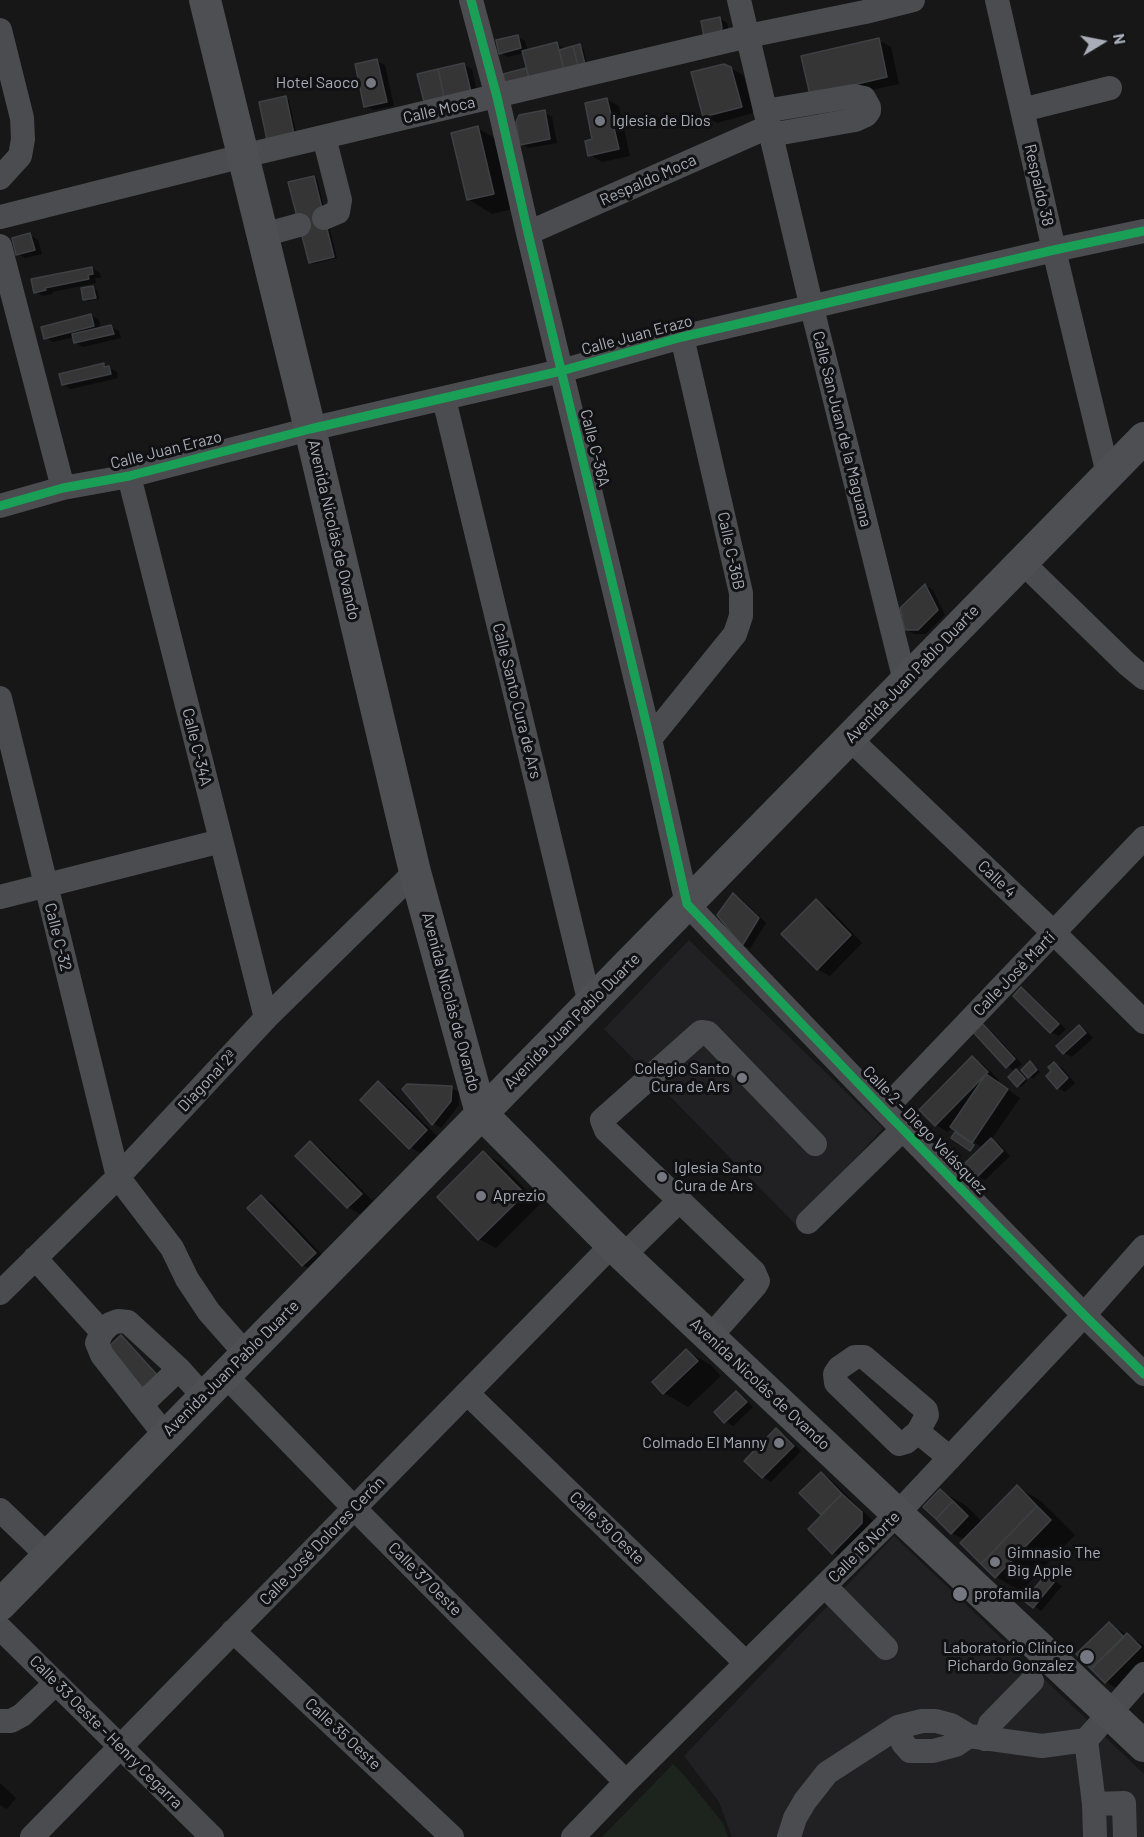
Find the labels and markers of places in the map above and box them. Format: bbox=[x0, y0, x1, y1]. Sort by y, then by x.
place label: Hotel Saoco bbox=[276, 73, 359, 93]
marker: Hotel Saoco bbox=[364, 76, 378, 90]
place label: Iglesia de Dios bbox=[612, 111, 711, 131]
marker: Iglesia de Dios bbox=[593, 114, 607, 128]
place label: Colegio Santo Cura de Ars bbox=[634, 1059, 730, 1097]
marker: Colegio Santo Cura de Ars bbox=[735, 1071, 749, 1085]
place label: Iglesia Santo Cura de Ars bbox=[674, 1158, 762, 1196]
marker: Iglesia Santo Cura de Ars bbox=[655, 1170, 669, 1184]
place label: Aprezio bbox=[493, 1186, 546, 1206]
marker: Aprezio bbox=[474, 1189, 488, 1203]
place label: Colmado El Manny bbox=[642, 1433, 767, 1453]
marker: Colmado El Manny bbox=[772, 1436, 786, 1450]
place label: Gimnasio The Big Apple bbox=[1007, 1543, 1101, 1581]
marker: Gimnasio The Big Apple bbox=[988, 1555, 1002, 1569]
place label: profamila bbox=[974, 1584, 1040, 1604]
marker: profamila bbox=[951, 1585, 969, 1603]
place label: Laboratorio Clínico Pichardo Gonzalez bbox=[943, 1638, 1074, 1676]
marker: Laboratorio Clínico Pichardo Gonzalez bbox=[1078, 1648, 1096, 1666]

